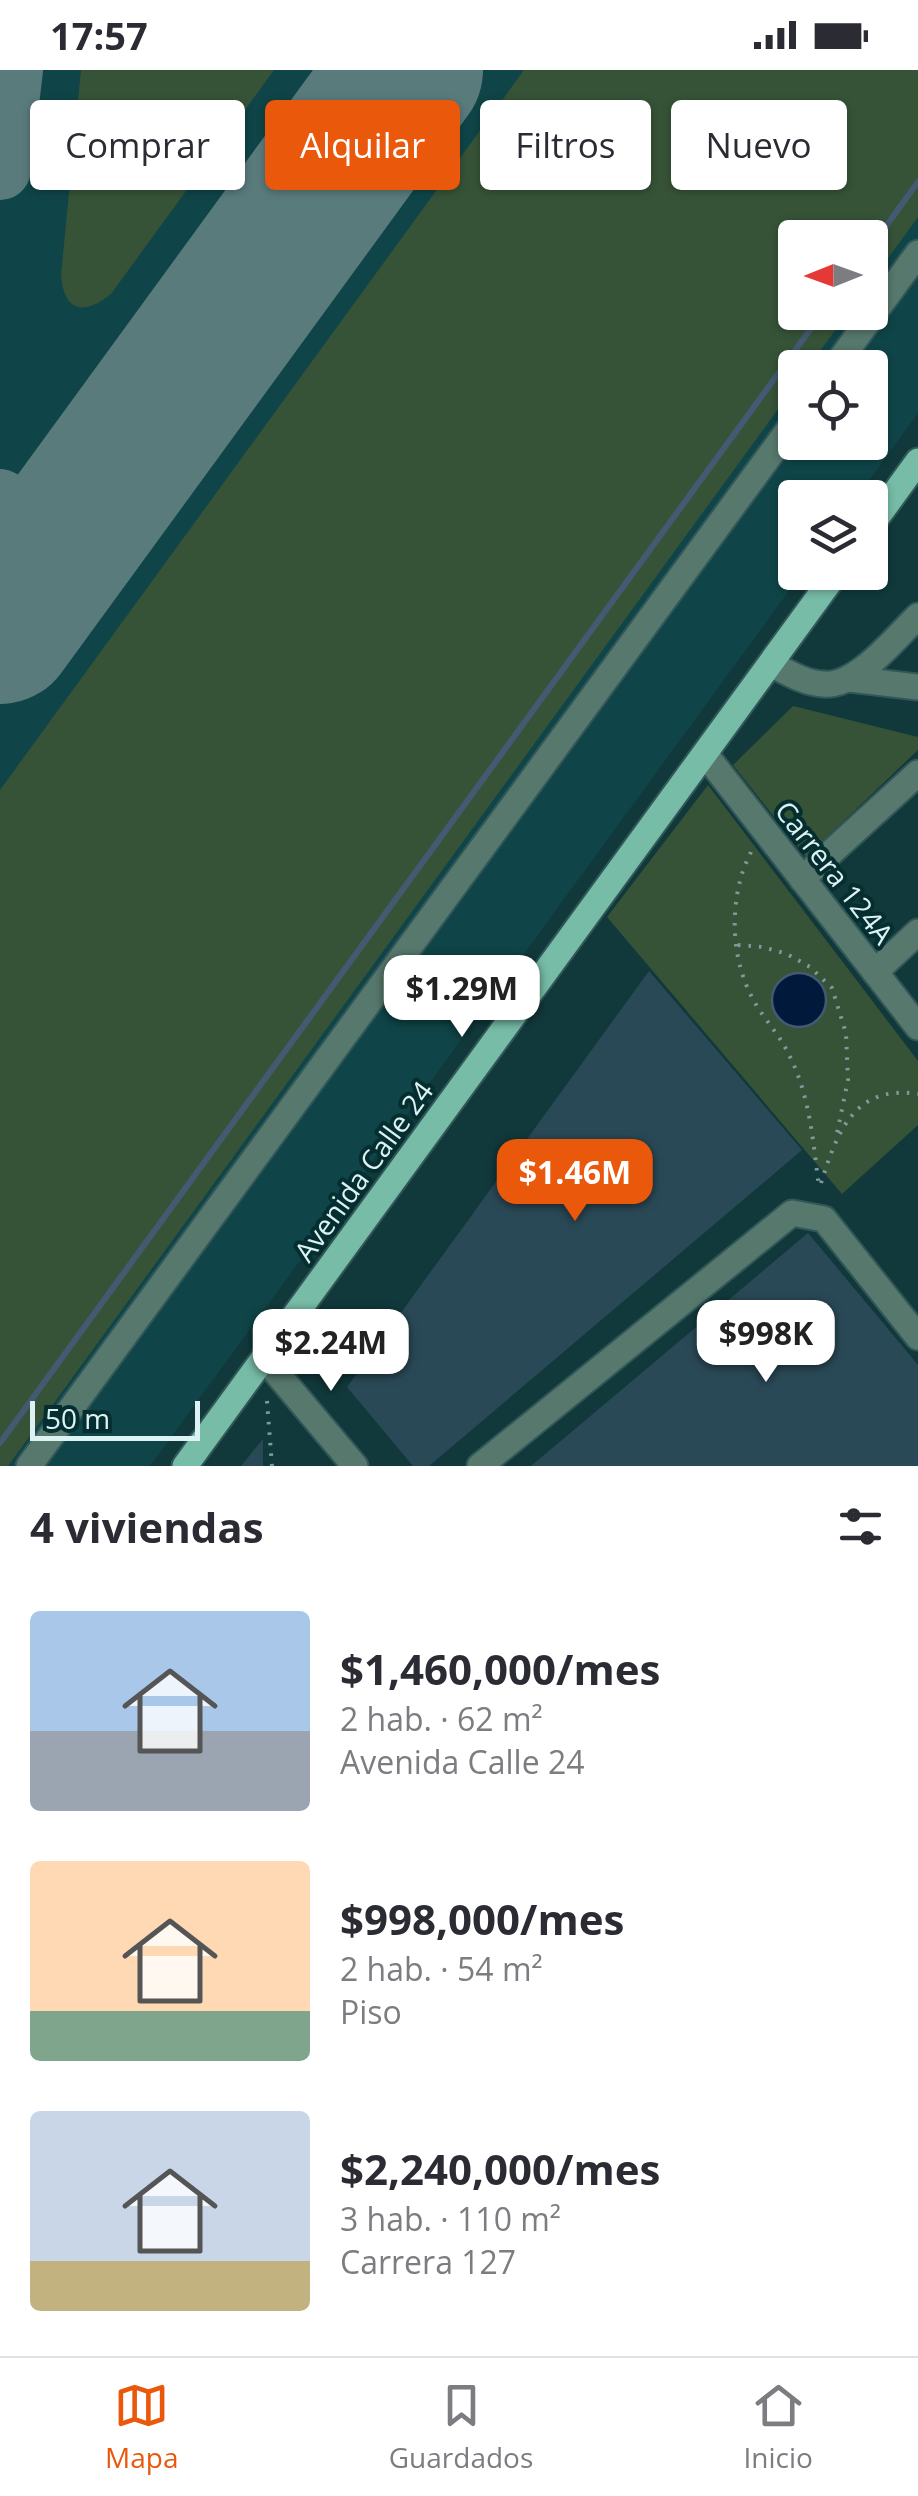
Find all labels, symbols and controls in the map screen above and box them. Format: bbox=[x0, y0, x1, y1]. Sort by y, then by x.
text: 17:57 bbox=[50, 9, 148, 61]
chip: Comprar bbox=[30, 100, 245, 190]
chip: Alquilar bbox=[265, 100, 460, 190]
chip: Filtros bbox=[480, 100, 651, 190]
chip: Nuevo bbox=[671, 100, 847, 190]
north arrow bbox=[778, 220, 888, 330]
map controls bbox=[778, 220, 888, 590]
button: locate bbox=[778, 350, 888, 460]
button: layers bbox=[778, 480, 888, 590]
street label: Carrera 124A bbox=[767, 793, 903, 952]
pin: $1.29M bbox=[381, 955, 543, 1040]
text: $1.29M bbox=[406, 966, 518, 1009]
street label: Avenida Calle 24 bbox=[285, 1073, 441, 1269]
pin: $1.46M bbox=[494, 1139, 656, 1224]
text: $1.46M bbox=[519, 1150, 631, 1193]
pin: $998K bbox=[696, 1300, 836, 1385]
pin: $2.24M bbox=[250, 1309, 412, 1394]
text: $998K bbox=[719, 1311, 813, 1354]
text: $2.24M bbox=[275, 1320, 387, 1363]
scale bar bbox=[30, 1396, 200, 1440]
text: 50 m bbox=[45, 1399, 110, 1437]
text: 4 viviendas bbox=[30, 1498, 264, 1555]
icon: filters bbox=[833, 1499, 888, 1554]
text: $1,460,000/mes bbox=[340, 1640, 660, 1697]
icon: home bbox=[110, 1651, 230, 1771]
text: 2 hab. · 62 m² bbox=[340, 1697, 543, 1740]
text: Avenida Calle 24 bbox=[340, 1740, 585, 1783]
text: $998,000/mes bbox=[340, 1890, 624, 1947]
icon: home bbox=[110, 1901, 230, 2021]
text: 2 hab. · 54 m² bbox=[340, 1947, 543, 1990]
text: Piso bbox=[340, 1990, 402, 2033]
text: $2,240,000/mes bbox=[340, 2140, 660, 2197]
icon: home bbox=[110, 2151, 230, 2271]
text: 3 hab. · 110 m² bbox=[340, 2197, 561, 2240]
text: Carrera 127 bbox=[340, 2240, 516, 2283]
tab: Mapa bbox=[105, 2378, 179, 2476]
tab: Guardados bbox=[389, 2378, 533, 2476]
tab: Inicio bbox=[743, 2378, 813, 2476]

